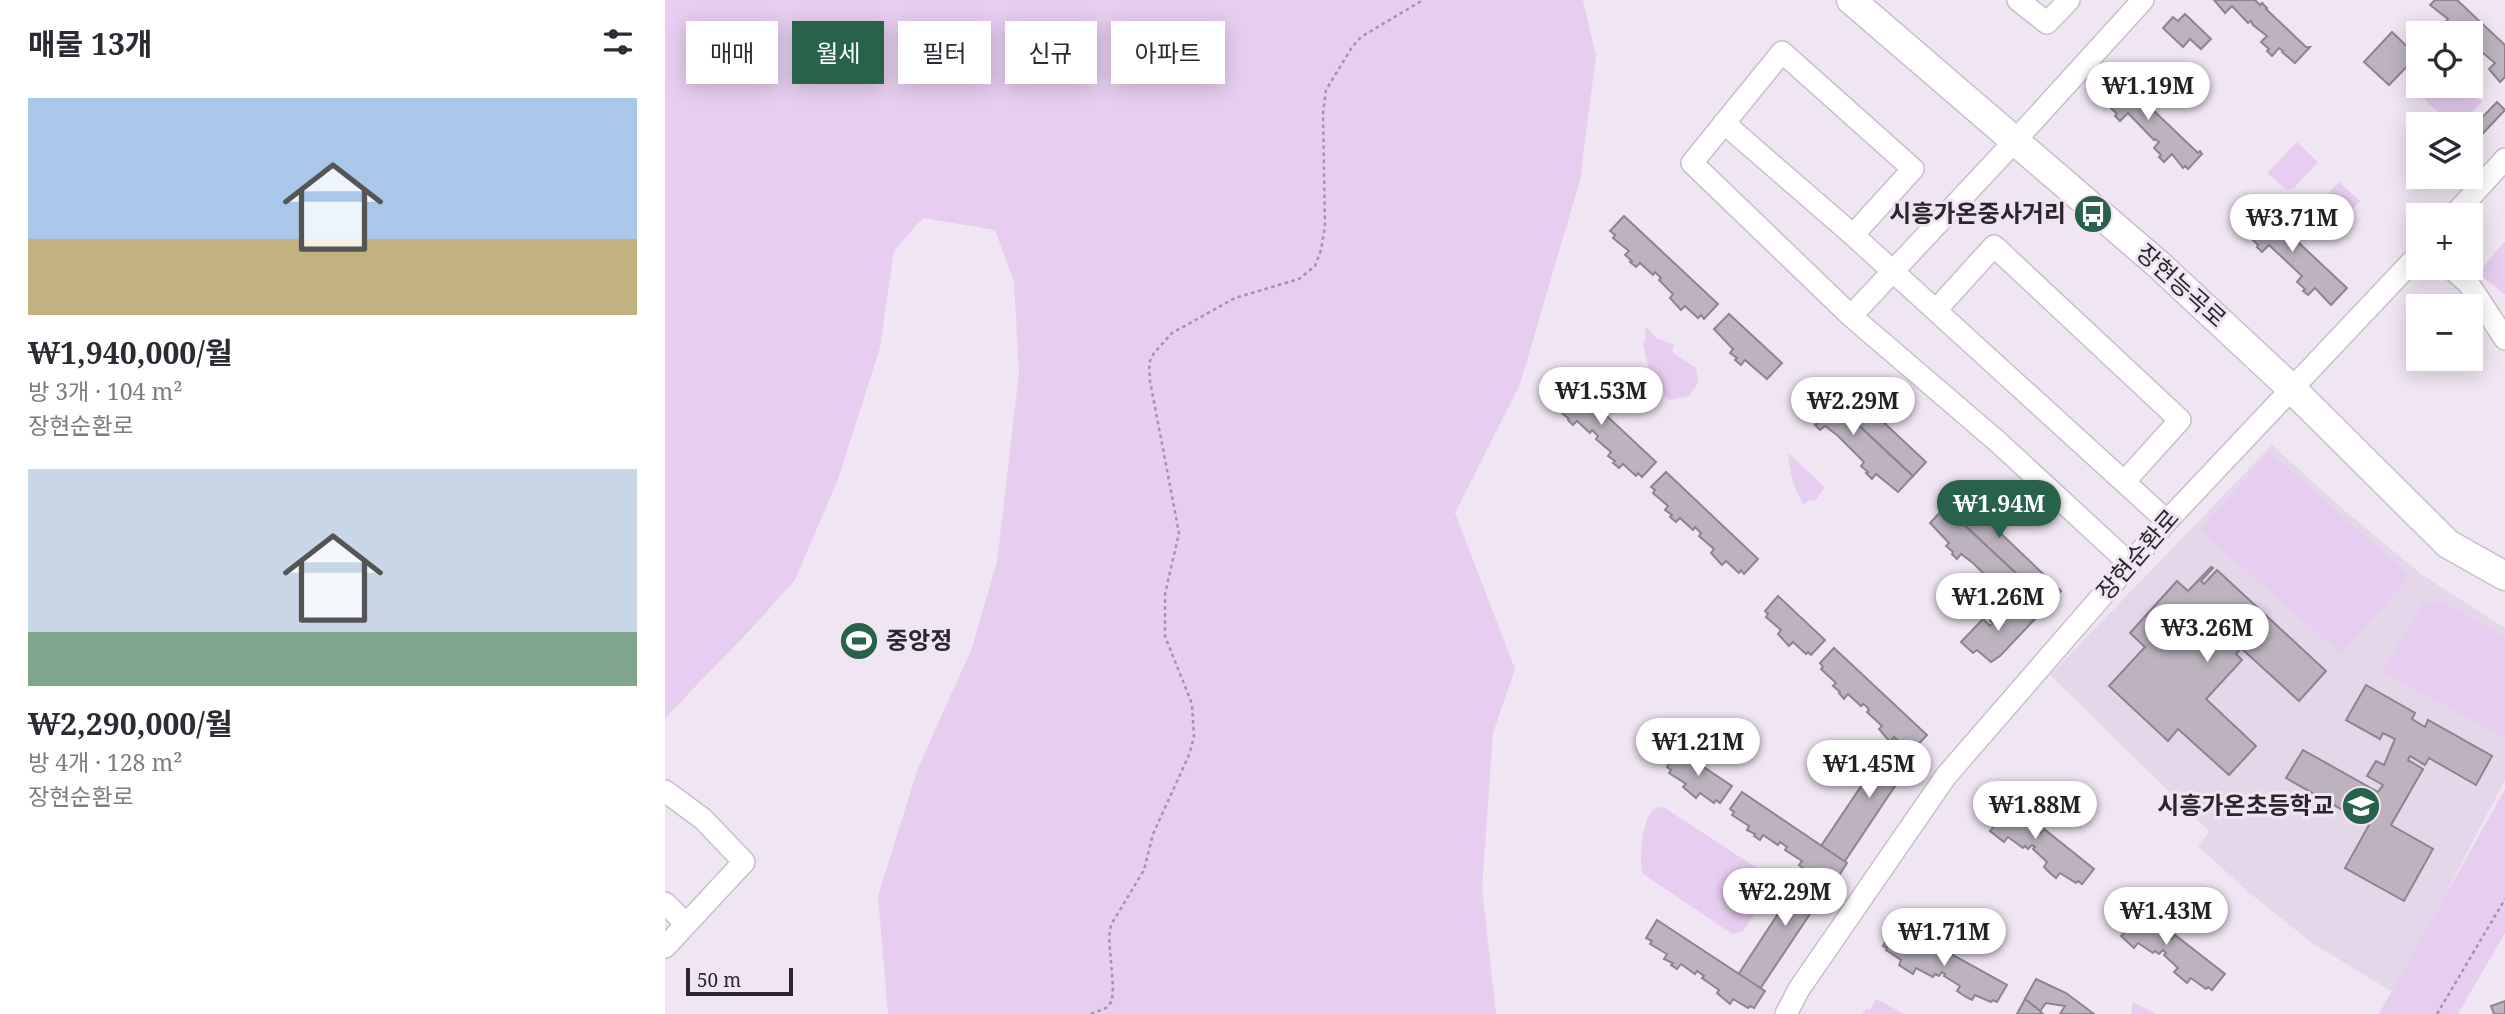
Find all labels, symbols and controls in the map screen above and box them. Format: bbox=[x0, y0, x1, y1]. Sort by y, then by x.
chip: 매매 bbox=[686, 21, 778, 84]
chip: 월세 bbox=[792, 21, 884, 84]
chip: 필터 bbox=[898, 21, 991, 84]
chip: 신규 bbox=[1005, 21, 1097, 84]
chip: 아파트 bbox=[1111, 21, 1225, 84]
map controls bbox=[2406, 21, 2483, 371]
button: locate bbox=[2406, 21, 2483, 98]
text: 매물 13개 bbox=[28, 23, 153, 64]
icon: filters bbox=[599, 23, 637, 61]
pin: ₩1.19M bbox=[2091, 62, 2205, 122]
text: ₩1.19M bbox=[2102, 69, 2194, 101]
button: layers bbox=[2406, 112, 2483, 189]
icon: home bbox=[270, 144, 396, 270]
bus stop icon: 시흥가온중사거리 bbox=[2072, 193, 2114, 235]
pin: ₩3.71M bbox=[2235, 194, 2349, 254]
place label: 시흥가온중사거리 bbox=[1889, 196, 2066, 229]
text: ₩3.71M bbox=[2246, 201, 2338, 233]
button: + bbox=[2406, 203, 2483, 280]
street label: 장현능곡로 bbox=[2130, 236, 2234, 334]
button: − bbox=[2406, 294, 2483, 371]
text: ₩1,940,000/월 bbox=[28, 332, 233, 373]
pin: ₩1.53M bbox=[1544, 368, 1658, 427]
text: ₩1.53M bbox=[1555, 374, 1647, 406]
text: 방 3개 · 104 m² bbox=[28, 375, 182, 407]
pin: ₩2.29M bbox=[1796, 378, 1910, 437]
text: ₩2.29M bbox=[1807, 384, 1899, 416]
text: 장현순환로 bbox=[28, 409, 134, 441]
pin: ₩1.94M bbox=[1942, 480, 2056, 540]
text: ₩1.94M bbox=[1953, 487, 2045, 519]
street label: 장현순환로 bbox=[2088, 502, 2186, 607]
icon: home bbox=[270, 515, 396, 641]
pin: ₩1.26M bbox=[1941, 574, 2055, 633]
text: ₩1.26M bbox=[1952, 580, 2044, 612]
pin: ₩3.26M bbox=[2150, 604, 2264, 664]
text: ₩3.26M bbox=[2161, 611, 2253, 643]
sports icon: 중앙정 bbox=[838, 620, 880, 662]
place label: 중앙정 bbox=[886, 623, 952, 656]
text: ₩2,290,000/월 bbox=[28, 703, 233, 744]
pin: ₩1.21M bbox=[1641, 718, 1755, 778]
text: ₩1.21M bbox=[1652, 725, 1744, 757]
pin: ₩1.45M bbox=[1812, 740, 1926, 800]
text: 방 4개 · 128 m² bbox=[28, 746, 182, 778]
text: ₩1.45M bbox=[1823, 747, 1915, 779]
text: 장현순환로 bbox=[28, 780, 134, 812]
pin: ₩1.88M bbox=[1978, 782, 2092, 841]
school or university icon: 시흥가온초등학교 bbox=[2340, 785, 2382, 827]
text: ₩1.88M bbox=[1989, 788, 2081, 820]
place label: 시흥가온초등학교 bbox=[2157, 788, 2334, 821]
pin: ₩2.29M bbox=[1728, 869, 1842, 928]
text: ₩2.29M bbox=[1739, 875, 1831, 907]
pin: ₩1.43M bbox=[2109, 888, 2223, 947]
text: ₩1.43M bbox=[2120, 894, 2212, 926]
pin: ₩1.71M bbox=[1887, 908, 2001, 968]
text: ₩1.71M bbox=[1898, 915, 1990, 947]
scale bar bbox=[686, 965, 793, 997]
text: 50 m bbox=[697, 967, 741, 993]

